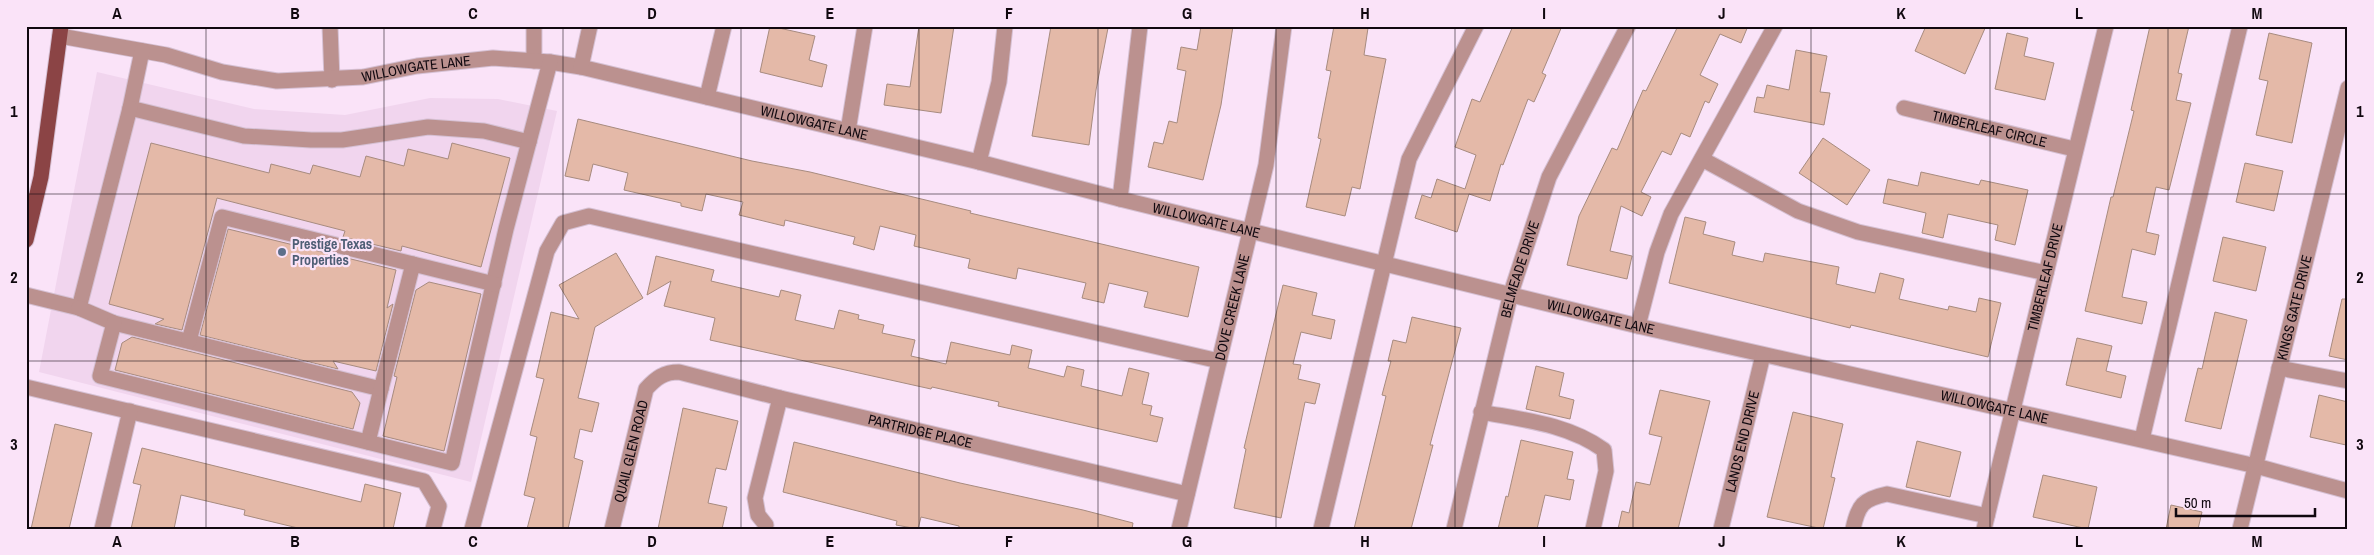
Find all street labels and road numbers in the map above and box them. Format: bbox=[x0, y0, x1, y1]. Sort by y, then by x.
street label: WILLOWGATE LANE bbox=[360, 51, 472, 86]
street label: WILLOWGATE LANE bbox=[759, 101, 870, 144]
street label: TIMBERLEAF CIRCLE bbox=[1930, 106, 2049, 151]
street label: WILLOWGATE LANE bbox=[1151, 198, 1262, 242]
street label: BELMEADE DRIVE bbox=[1496, 218, 1543, 320]
street label: TIMBERLEAF DRIVE bbox=[2023, 221, 2067, 333]
street label: DOVE CREEK LANE bbox=[1211, 252, 1253, 362]
street label: KINGS GATE DRIVE bbox=[2273, 253, 2316, 362]
street label: WILLOWGATE LANE bbox=[1545, 295, 1656, 338]
street label: WILLOWGATE LANE bbox=[1939, 386, 2050, 428]
street label: LANDS END DRIVE bbox=[1721, 389, 1763, 494]
street label: QUAIL GLEN ROAD bbox=[610, 398, 652, 504]
street label: PARTRIDGE PLACE bbox=[866, 410, 974, 452]

